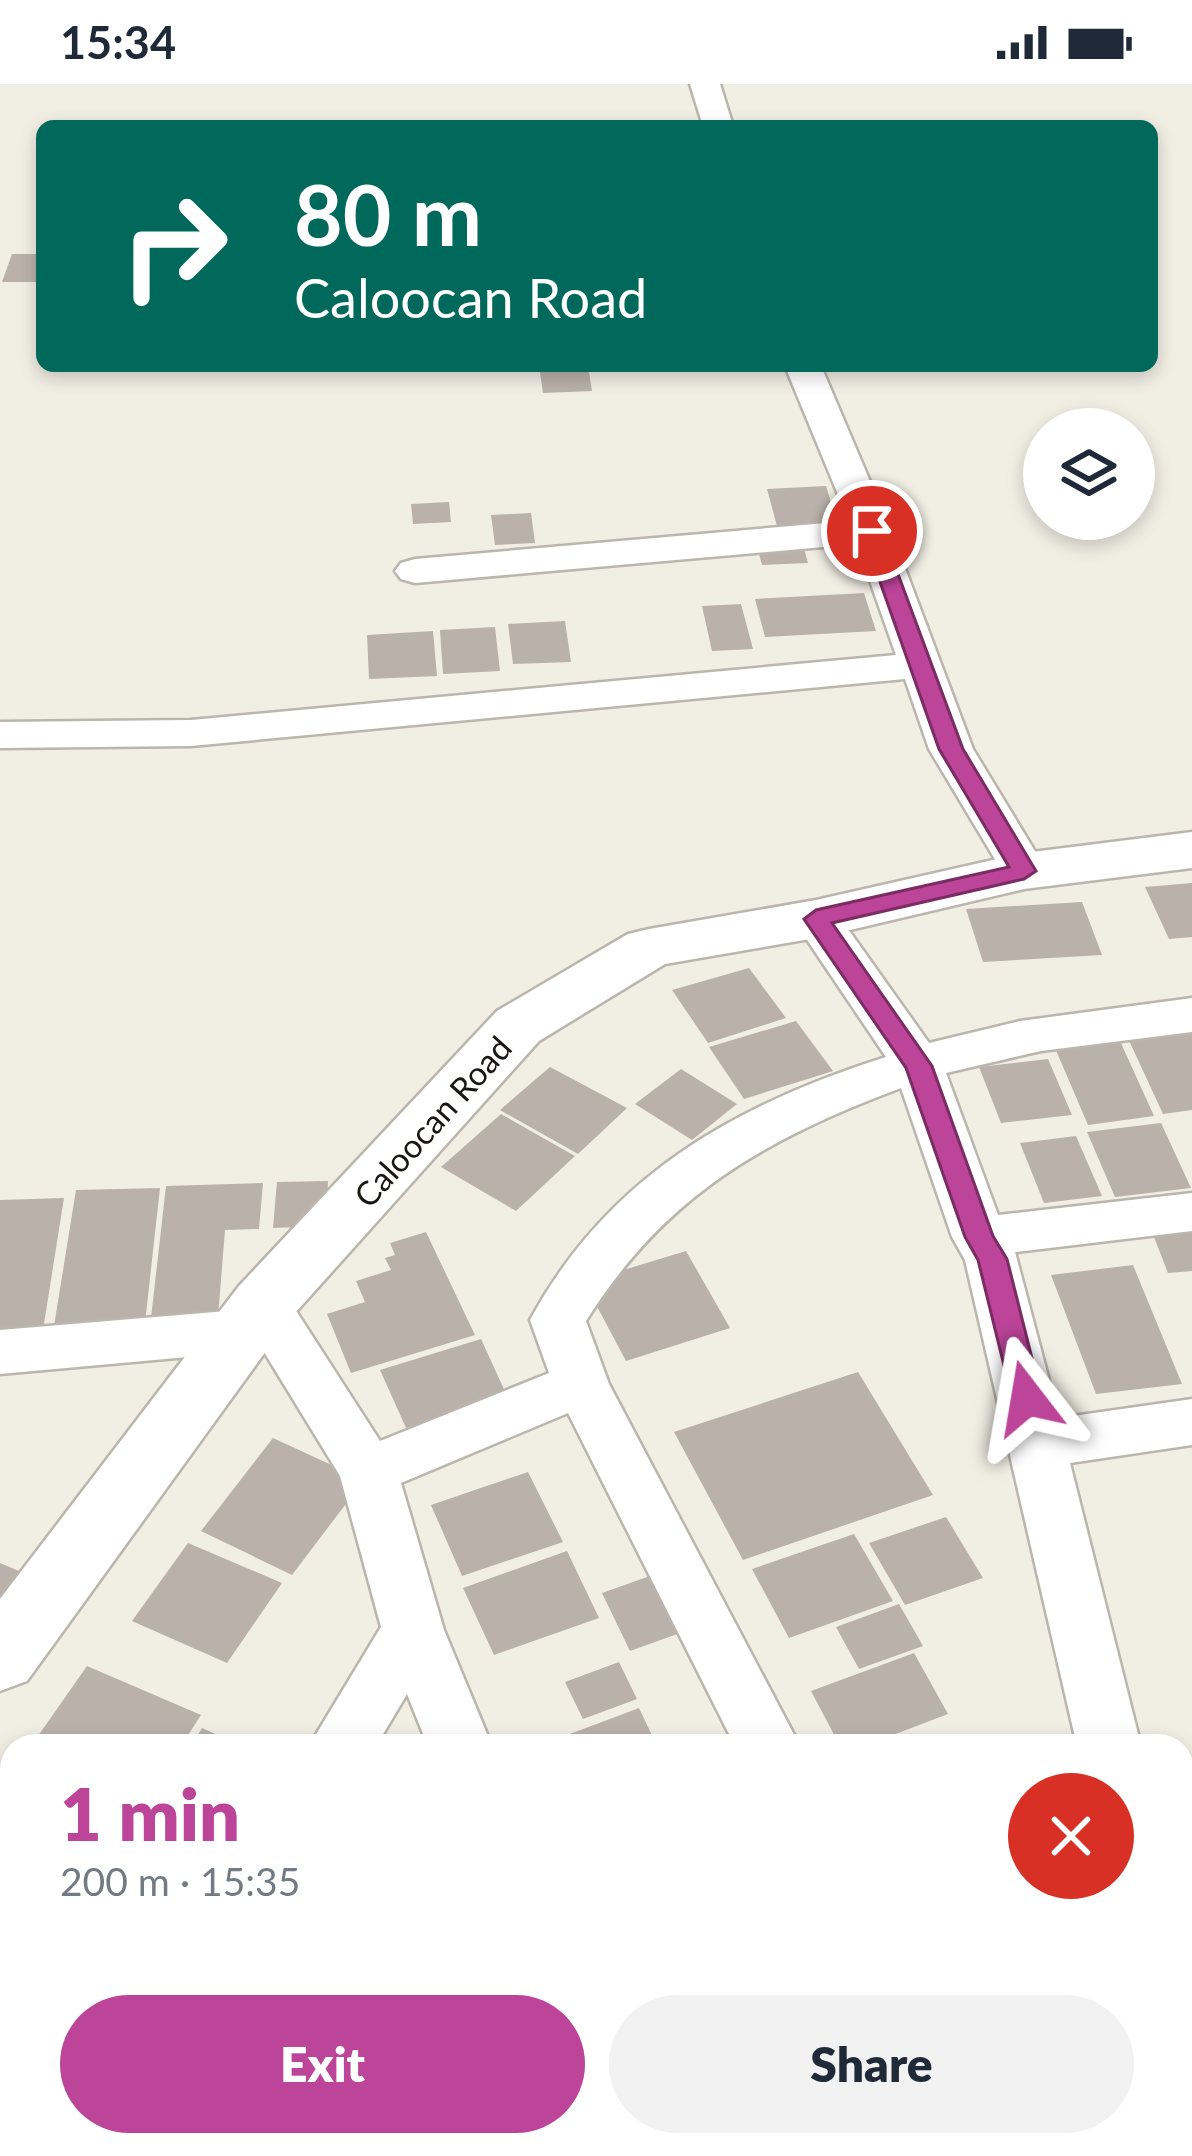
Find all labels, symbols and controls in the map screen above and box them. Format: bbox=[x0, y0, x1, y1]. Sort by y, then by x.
text: 15:34 bbox=[60, 15, 176, 69]
text: 80 m bbox=[294, 163, 482, 264]
icon: right bbox=[96, 168, 252, 324]
text: Caloocan Road bbox=[294, 265, 647, 330]
map controls bbox=[1023, 408, 1155, 540]
button: layers bbox=[1023, 408, 1155, 540]
pin bbox=[821, 480, 923, 582]
icon: arrive bbox=[839, 498, 905, 564]
street label: Caloocan Road bbox=[345, 1027, 519, 1215]
position arrow bbox=[964, 1335, 1090, 1461]
text: 1 min bbox=[60, 1770, 240, 1856]
button: close bbox=[1008, 1773, 1134, 1899]
text: 200 m · 15:35 bbox=[60, 1858, 300, 1904]
button: Exit bbox=[60, 1995, 585, 2133]
button: Share bbox=[609, 1995, 1134, 2133]

